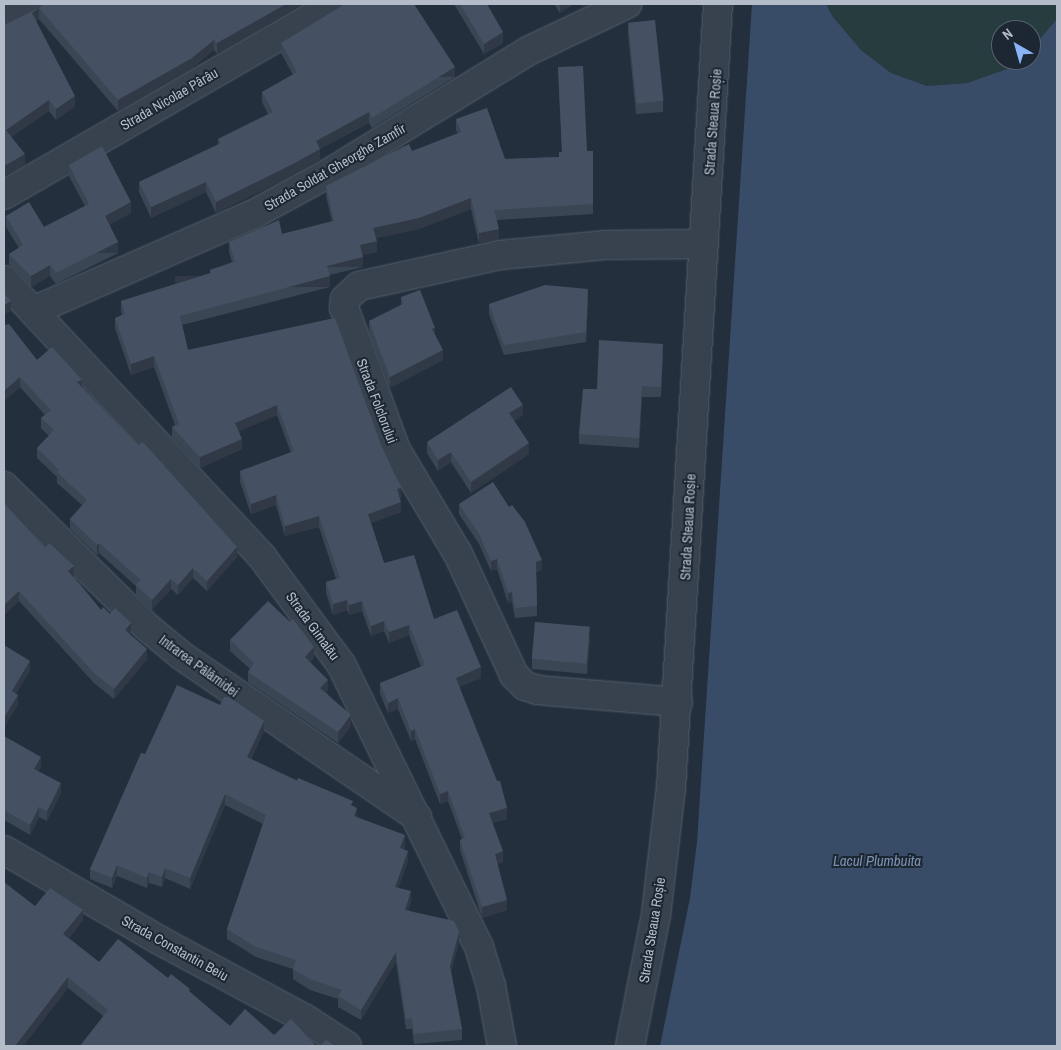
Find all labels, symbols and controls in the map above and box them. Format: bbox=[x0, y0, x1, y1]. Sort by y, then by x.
north arrow bbox=[991, 20, 1041, 70]
text: N bbox=[999, 24, 1016, 44]
street label: Strada Nicolae Pârâu bbox=[117, 64, 221, 134]
street label: Strada Steaua Roșie bbox=[701, 68, 725, 176]
street label: Strada Soldat Gheorghe Zamfir bbox=[261, 120, 409, 214]
street label: Strada Folclorului bbox=[353, 356, 401, 446]
street label: Strada Steaua Roșie bbox=[677, 473, 699, 581]
street label: Strada Gimalău bbox=[283, 589, 343, 663]
street label: Intrarea Pălămidei bbox=[156, 631, 242, 701]
water label: Lacul Plumbuita bbox=[833, 852, 921, 870]
street label: Strada Steaua Roșie bbox=[635, 876, 669, 984]
street label: Strada Constantin Beiu bbox=[119, 912, 231, 984]

